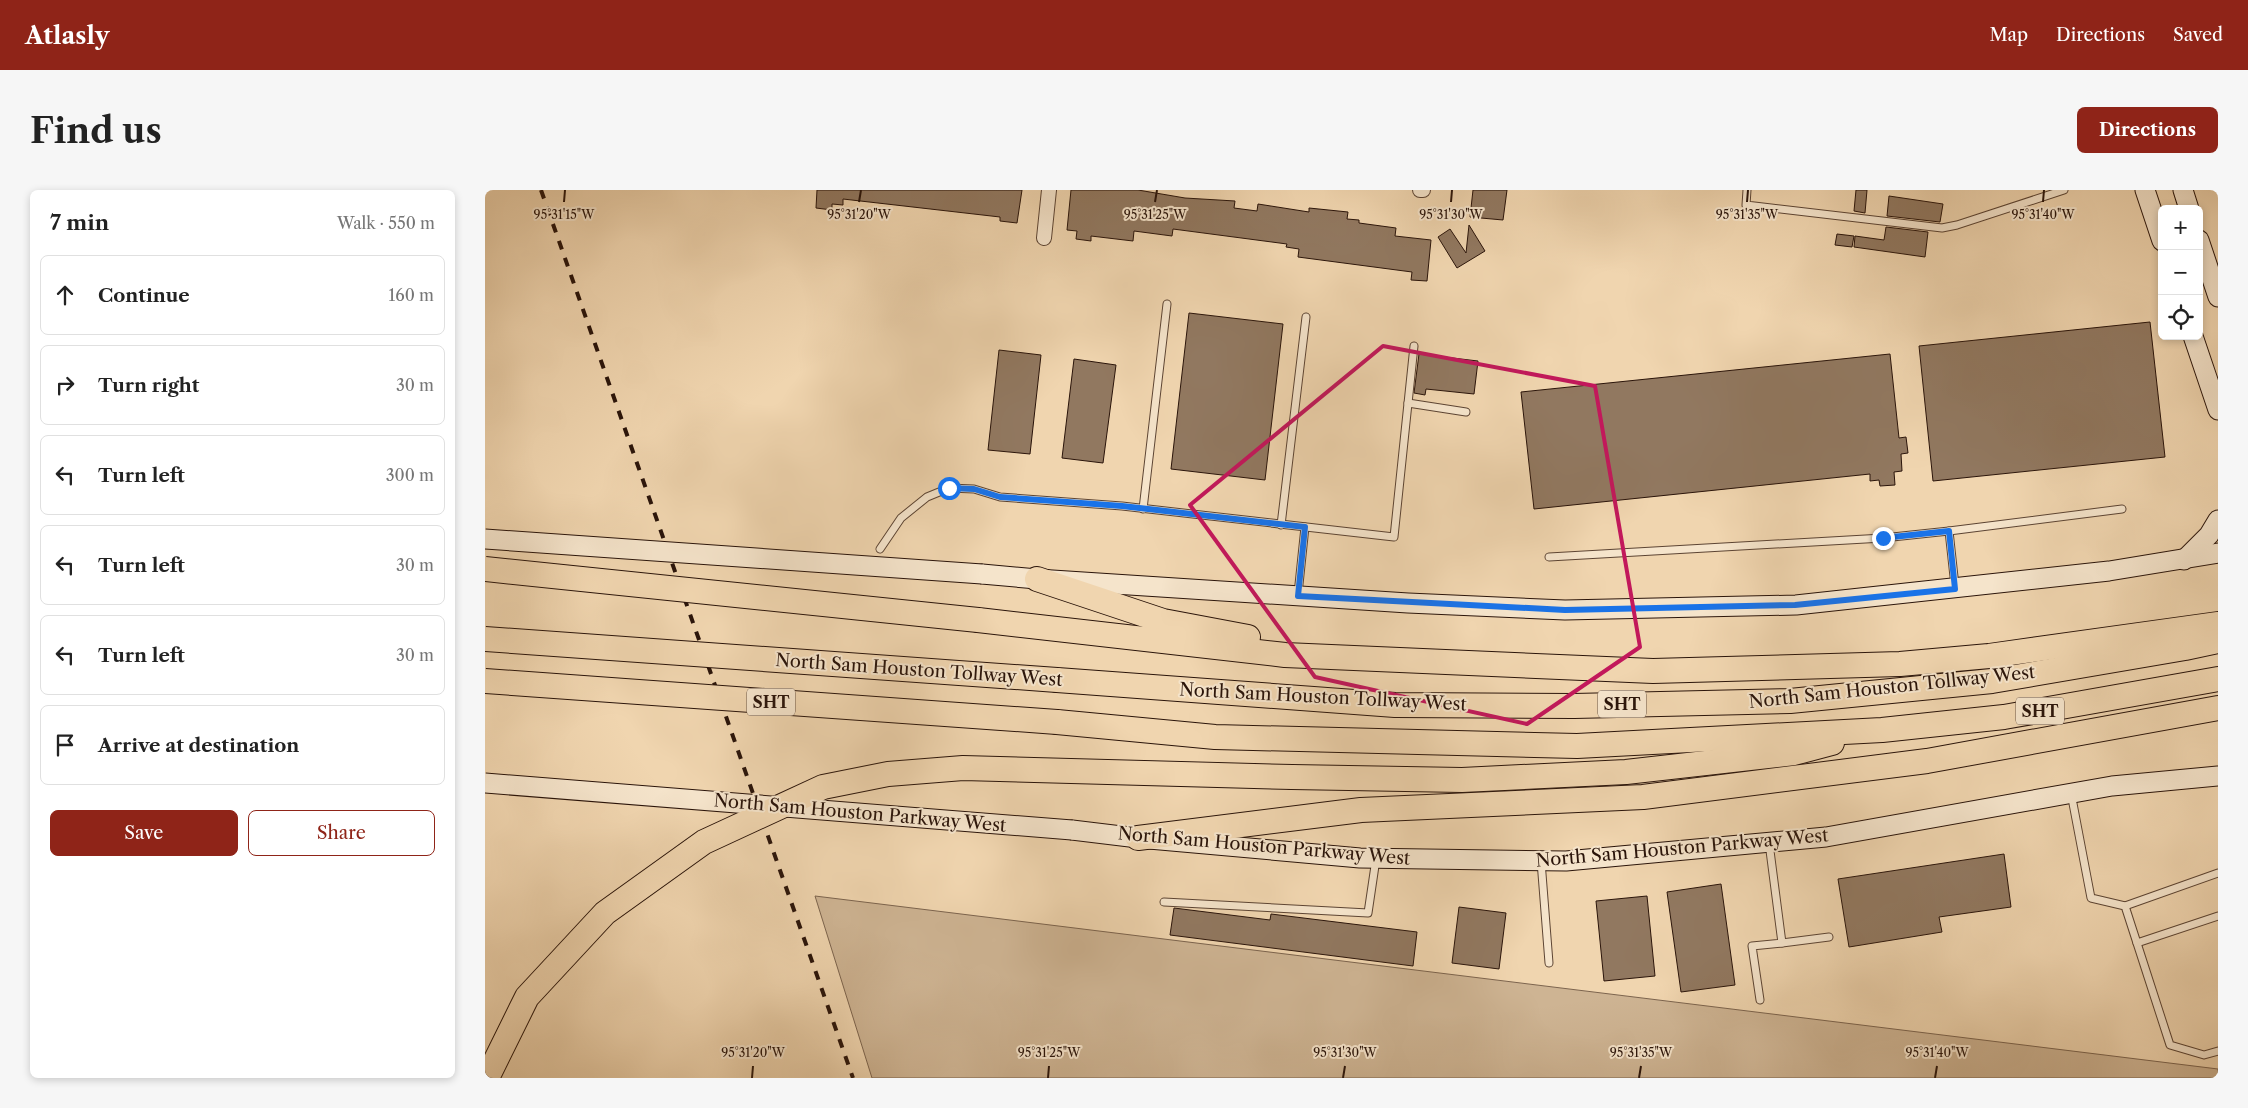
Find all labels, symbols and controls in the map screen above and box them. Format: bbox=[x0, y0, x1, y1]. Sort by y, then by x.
text: Atlasly bbox=[25, 21, 109, 50]
text: Map bbox=[1989, 24, 2028, 46]
text: Directions bbox=[2056, 24, 2145, 46]
text: Saved bbox=[2173, 24, 2223, 46]
button: Directions bbox=[2077, 107, 2218, 153]
text: Find us bbox=[30, 109, 162, 152]
map controls bbox=[2158, 205, 2203, 340]
button: + bbox=[2158, 205, 2203, 250]
text: 95°31'15"W bbox=[534, 207, 595, 222]
text: 95°31'20"W bbox=[827, 207, 892, 222]
text: 95°31'25"W bbox=[1124, 207, 1187, 222]
text: 95°31'30"W bbox=[1419, 207, 1484, 222]
text: 95°31'35"W bbox=[1716, 207, 1779, 222]
text: 95°31'40"W bbox=[2011, 207, 2075, 222]
text: 7 min bbox=[50, 210, 109, 235]
text: Walk · 550 m bbox=[337, 213, 435, 233]
button: − bbox=[2158, 250, 2203, 295]
icon: ahead bbox=[51, 281, 79, 309]
text: Continue bbox=[98, 284, 190, 307]
text: 160 m bbox=[389, 285, 434, 305]
button: locate bbox=[2158, 295, 2203, 340]
icon: right bbox=[51, 371, 79, 399]
text: Turn right bbox=[98, 374, 199, 397]
text: 30 m bbox=[396, 375, 434, 395]
icon: left bbox=[51, 461, 79, 489]
text: Turn left bbox=[98, 464, 185, 487]
text: 300 m bbox=[386, 465, 434, 485]
route start bbox=[938, 477, 961, 500]
route end bbox=[1872, 527, 1895, 550]
icon: left bbox=[51, 551, 79, 579]
text: Turn left bbox=[98, 554, 185, 577]
text: 30 m bbox=[396, 555, 434, 575]
icon: left bbox=[51, 641, 79, 669]
text: Turn left bbox=[98, 644, 185, 667]
text: 30 m bbox=[396, 645, 434, 665]
street label: North Sam Houston Tollway West bbox=[775, 649, 1064, 691]
street label: North Sam Houston Tollway West bbox=[1748, 661, 2037, 713]
street label: North Sam Houston Tollway West bbox=[1179, 678, 1468, 716]
road number: SHT bbox=[747, 688, 795, 716]
road number: SHT bbox=[1598, 690, 1646, 718]
road number: SHT bbox=[2016, 698, 2064, 724]
icon: arrive bbox=[51, 731, 79, 759]
text: Arrive at destination bbox=[98, 734, 299, 757]
street label: North Sam Houston Parkway West bbox=[713, 789, 1008, 837]
button: Save bbox=[50, 810, 238, 856]
button: Share bbox=[248, 810, 435, 856]
street label: North Sam Houston Parkway West bbox=[1117, 822, 1412, 870]
street label: North Sam Houston Parkway West bbox=[1535, 824, 1830, 872]
text: 95°31'20"W bbox=[721, 1045, 786, 1060]
text: 95°31'25"W bbox=[1018, 1045, 1081, 1060]
text: 95°31'30"W bbox=[1313, 1045, 1378, 1060]
text: 95°31'35"W bbox=[1610, 1045, 1673, 1060]
text: 95°31'40"W bbox=[1905, 1045, 1969, 1060]

